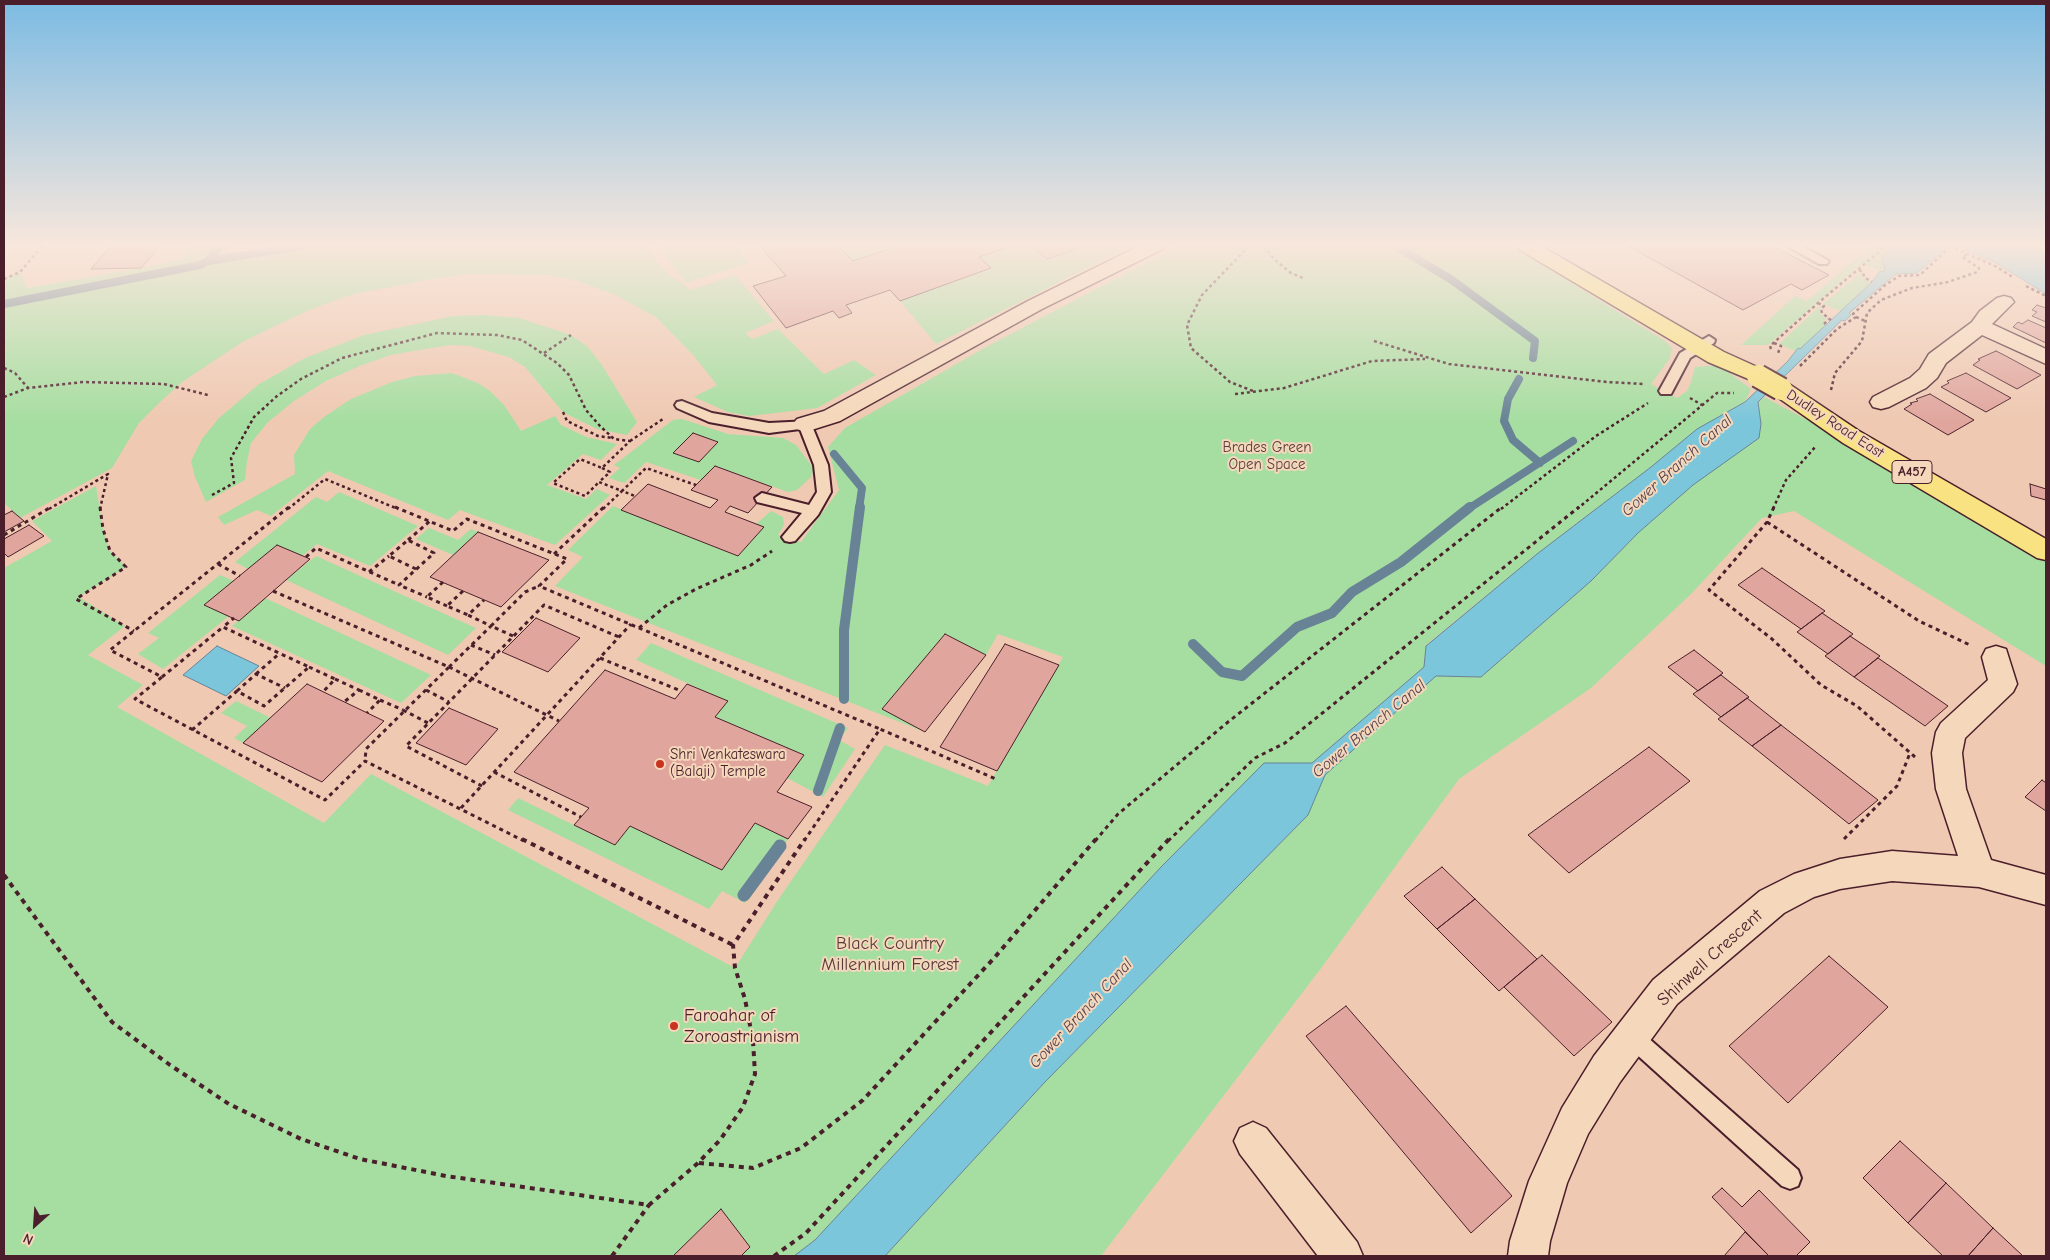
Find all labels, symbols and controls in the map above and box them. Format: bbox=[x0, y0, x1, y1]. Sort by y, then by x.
street label: Dudley Road East bbox=[1783, 386, 1887, 462]
water label: Gower Branch Canal bbox=[1618, 411, 1736, 521]
park label: Brades Green Open Space bbox=[1222, 439, 1312, 474]
road number: A457 bbox=[1892, 461, 1932, 484]
water label: Gower Branch Canal bbox=[1308, 676, 1430, 782]
place label: Shri Venkateswara (Balaji) Temple bbox=[670, 746, 786, 781]
marker: Shri Venkateswara (Balaji) Temple bbox=[654, 758, 666, 770]
street label: Shinwell Crescent bbox=[1653, 905, 1767, 1011]
park label: Black Country Millennium Forest bbox=[821, 933, 959, 976]
water label: Gower Branch Canal bbox=[1025, 955, 1137, 1073]
place label: Faroahar of Zoroastrianism bbox=[684, 1005, 799, 1048]
marker: Faroahar of Zoroastrianism bbox=[668, 1020, 680, 1032]
north arrow bbox=[10, 1200, 60, 1250]
text: N bbox=[20, 1229, 36, 1249]

